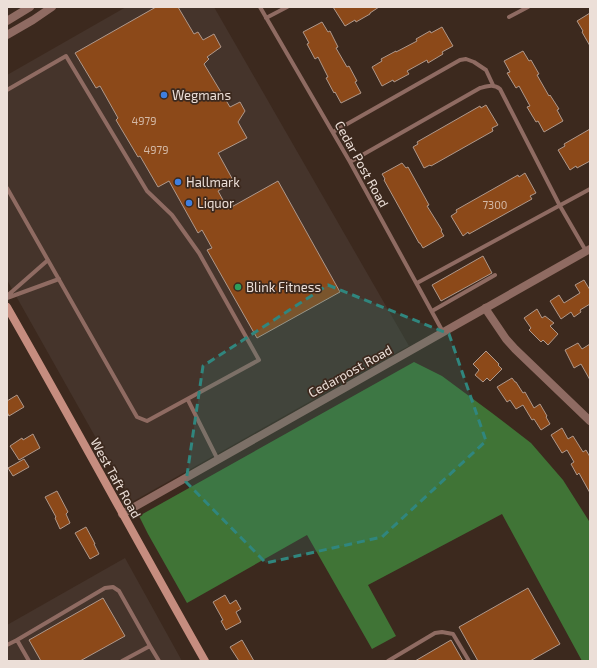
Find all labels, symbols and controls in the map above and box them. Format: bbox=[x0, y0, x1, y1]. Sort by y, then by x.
place label: Wegmans bbox=[172, 87, 231, 103]
marker: Wegmans bbox=[159, 90, 169, 100]
house number: 4979 bbox=[132, 114, 156, 127]
street label: Cedar Post Road bbox=[332, 118, 392, 210]
house number: 4979 bbox=[144, 143, 168, 156]
place label: Hallmark bbox=[186, 174, 240, 190]
marker: Hallmark bbox=[173, 177, 183, 187]
place label: Liquor bbox=[197, 195, 234, 211]
marker: Liquor bbox=[184, 198, 194, 208]
house number: 7300 bbox=[482, 198, 508, 211]
place label: Blink Fitness bbox=[246, 279, 321, 295]
marker: Blink Fitness bbox=[233, 282, 243, 292]
street label: Cedarpost Road bbox=[305, 341, 395, 401]
street label: West Taft Road bbox=[87, 435, 145, 521]

